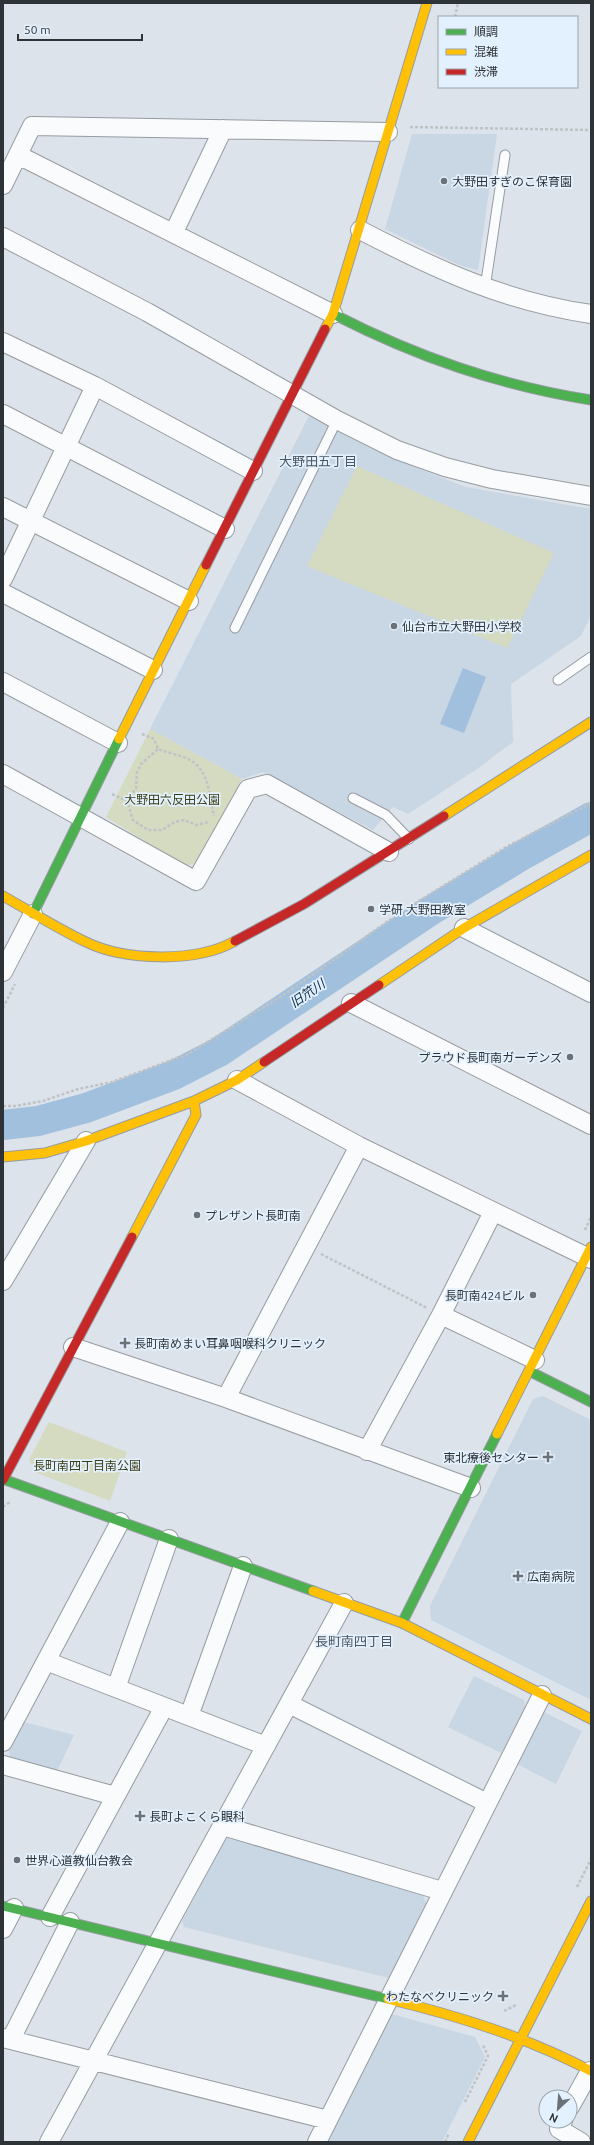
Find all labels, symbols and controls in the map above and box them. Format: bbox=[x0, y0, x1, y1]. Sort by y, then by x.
scale bar bbox=[18, 16, 142, 42]
legend bbox=[438, 16, 578, 88]
text: 50 m bbox=[24, 23, 51, 36]
text: 順調 bbox=[474, 25, 498, 38]
text: 混雑 bbox=[474, 45, 498, 58]
text: 渋滞 bbox=[474, 65, 498, 78]
place label: 大野田すぎのこ保育園 bbox=[452, 175, 572, 188]
marker: 大野田すぎのこ保育園 bbox=[439, 176, 449, 186]
district label: 大野田五丁目 bbox=[279, 454, 357, 468]
place label: 仙台市立大野田小学校 bbox=[402, 620, 522, 633]
marker: 仙台市立大野田小学校 bbox=[389, 621, 399, 631]
park label: 大野田六反田公園 bbox=[124, 793, 220, 806]
place label: 学研 大野田教室 bbox=[379, 903, 466, 916]
marker: 学研 大野田教室 bbox=[366, 904, 376, 914]
water label: 旧笊川 bbox=[287, 975, 329, 1010]
place label: プラウド長町南ガーデンズ bbox=[418, 1051, 562, 1064]
marker: プラウド長町南ガーデンズ bbox=[565, 1052, 575, 1062]
place label: プレザント長町南 bbox=[205, 1209, 301, 1222]
marker: プレザント長町南 bbox=[192, 1210, 202, 1220]
place label: 長町南424ビル bbox=[445, 1289, 525, 1302]
marker: 長町南424ビル bbox=[528, 1290, 538, 1300]
marker: 長町南めまい耳鼻咽喉科クリニック bbox=[119, 1337, 131, 1349]
place label: 長町南めまい耳鼻咽喉科クリニック bbox=[134, 1337, 326, 1350]
place label: 東北療後センター bbox=[443, 1451, 539, 1464]
marker: 東北療後センター bbox=[542, 1451, 554, 1463]
park label: 長町南四丁目南公園 bbox=[33, 1459, 141, 1472]
marker: 広南病院 bbox=[512, 1570, 524, 1582]
place label: 広南病院 bbox=[527, 1570, 575, 1583]
district label: 長町南四丁目 bbox=[315, 1634, 393, 1648]
marker: 長町よこくら眼科 bbox=[134, 1810, 146, 1822]
place label: 長町よこくら眼科 bbox=[149, 1810, 245, 1823]
place label: 世界心道教仙台教会 bbox=[25, 1854, 133, 1867]
marker: 世界心道教仙台教会 bbox=[12, 1855, 22, 1865]
place label: わたなべクリニック bbox=[386, 1990, 494, 2003]
marker: わたなべクリニック bbox=[497, 1990, 509, 2002]
north arrow bbox=[538, 2089, 578, 2129]
text: N bbox=[547, 2111, 560, 2125]

